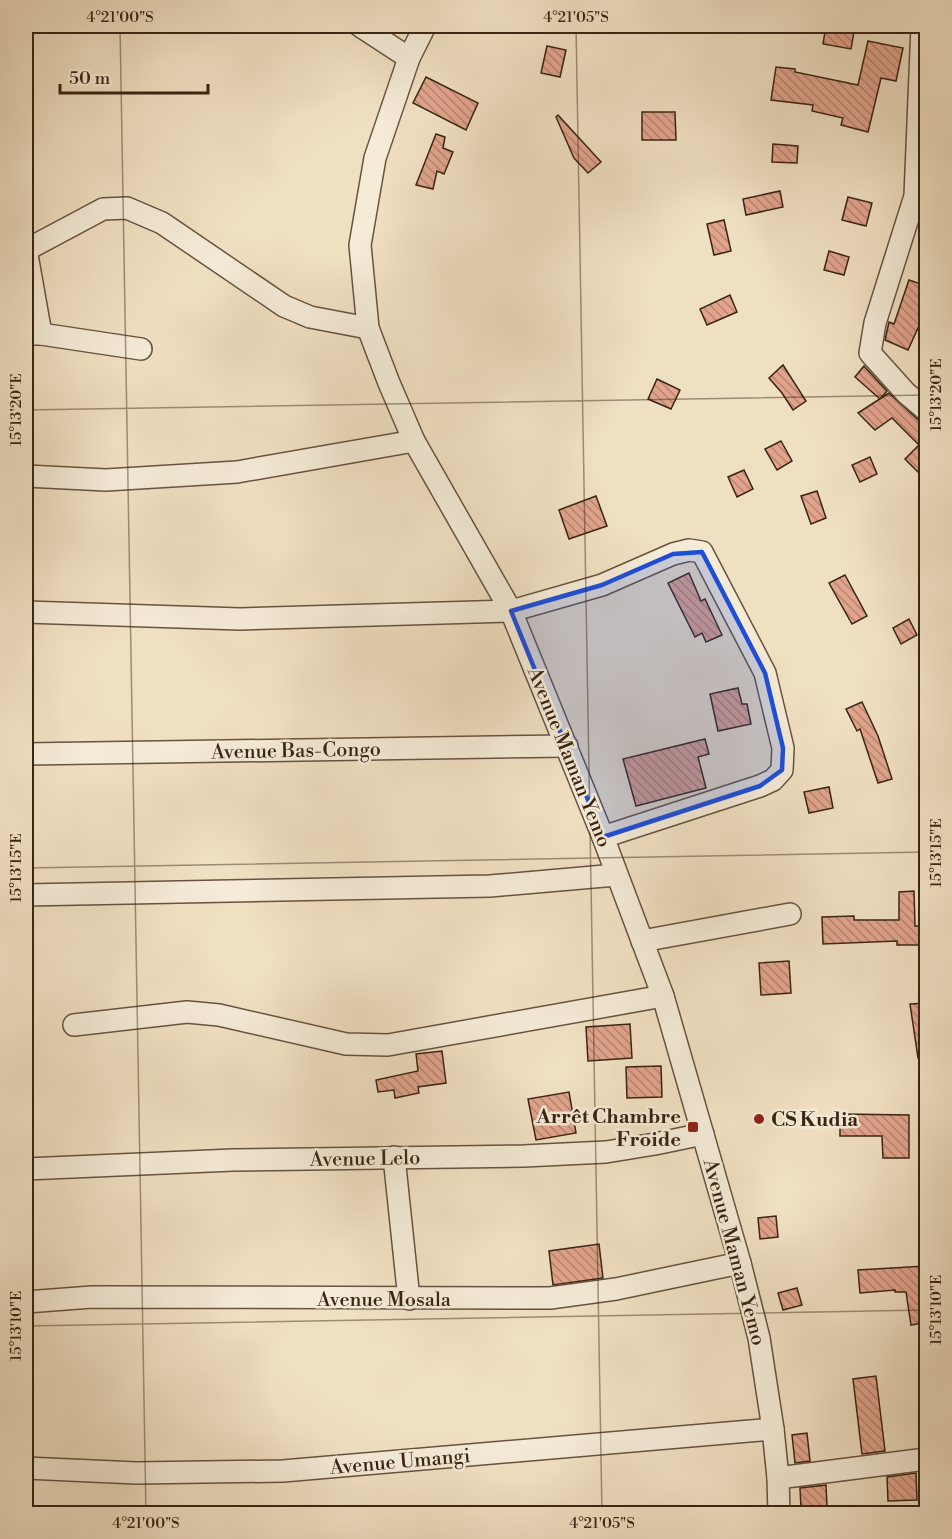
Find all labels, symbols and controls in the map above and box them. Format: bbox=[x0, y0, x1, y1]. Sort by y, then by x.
text: 4°21'00"S bbox=[86, 8, 154, 27]
text: 4°21'05"S bbox=[543, 8, 609, 27]
scale bar bbox=[60, 57, 208, 95]
text: 50 m bbox=[69, 67, 111, 90]
text: 15°13'20"E bbox=[927, 358, 946, 432]
text: 15°13'20"E bbox=[7, 373, 26, 447]
street label: Avenue Maman Yemo bbox=[521, 663, 616, 851]
street label: Avenue Bas-Congo bbox=[210, 738, 381, 765]
text: 15°13'15"E bbox=[927, 818, 946, 888]
text: 15°13'15"E bbox=[7, 833, 26, 903]
place label: Arrêt Chambre Froide bbox=[535, 1105, 681, 1153]
place label: CS Kudia bbox=[771, 1108, 858, 1133]
marker: CS Kudia bbox=[752, 1112, 766, 1126]
marker: Arrêt Chambre Froide bbox=[686, 1120, 700, 1134]
street label: Avenue Lelo bbox=[309, 1146, 421, 1173]
street label: Avenue Maman Yemo bbox=[696, 1155, 770, 1348]
text: 15°13'10"E bbox=[927, 1275, 946, 1345]
street label: Avenue Mosala bbox=[316, 1288, 452, 1313]
text: 15°13'10"E bbox=[7, 1291, 26, 1361]
street label: Avenue Umangi bbox=[328, 1444, 472, 1481]
text: 4°21'00"S bbox=[112, 1514, 180, 1533]
text: 4°21'05"S bbox=[569, 1514, 635, 1533]

